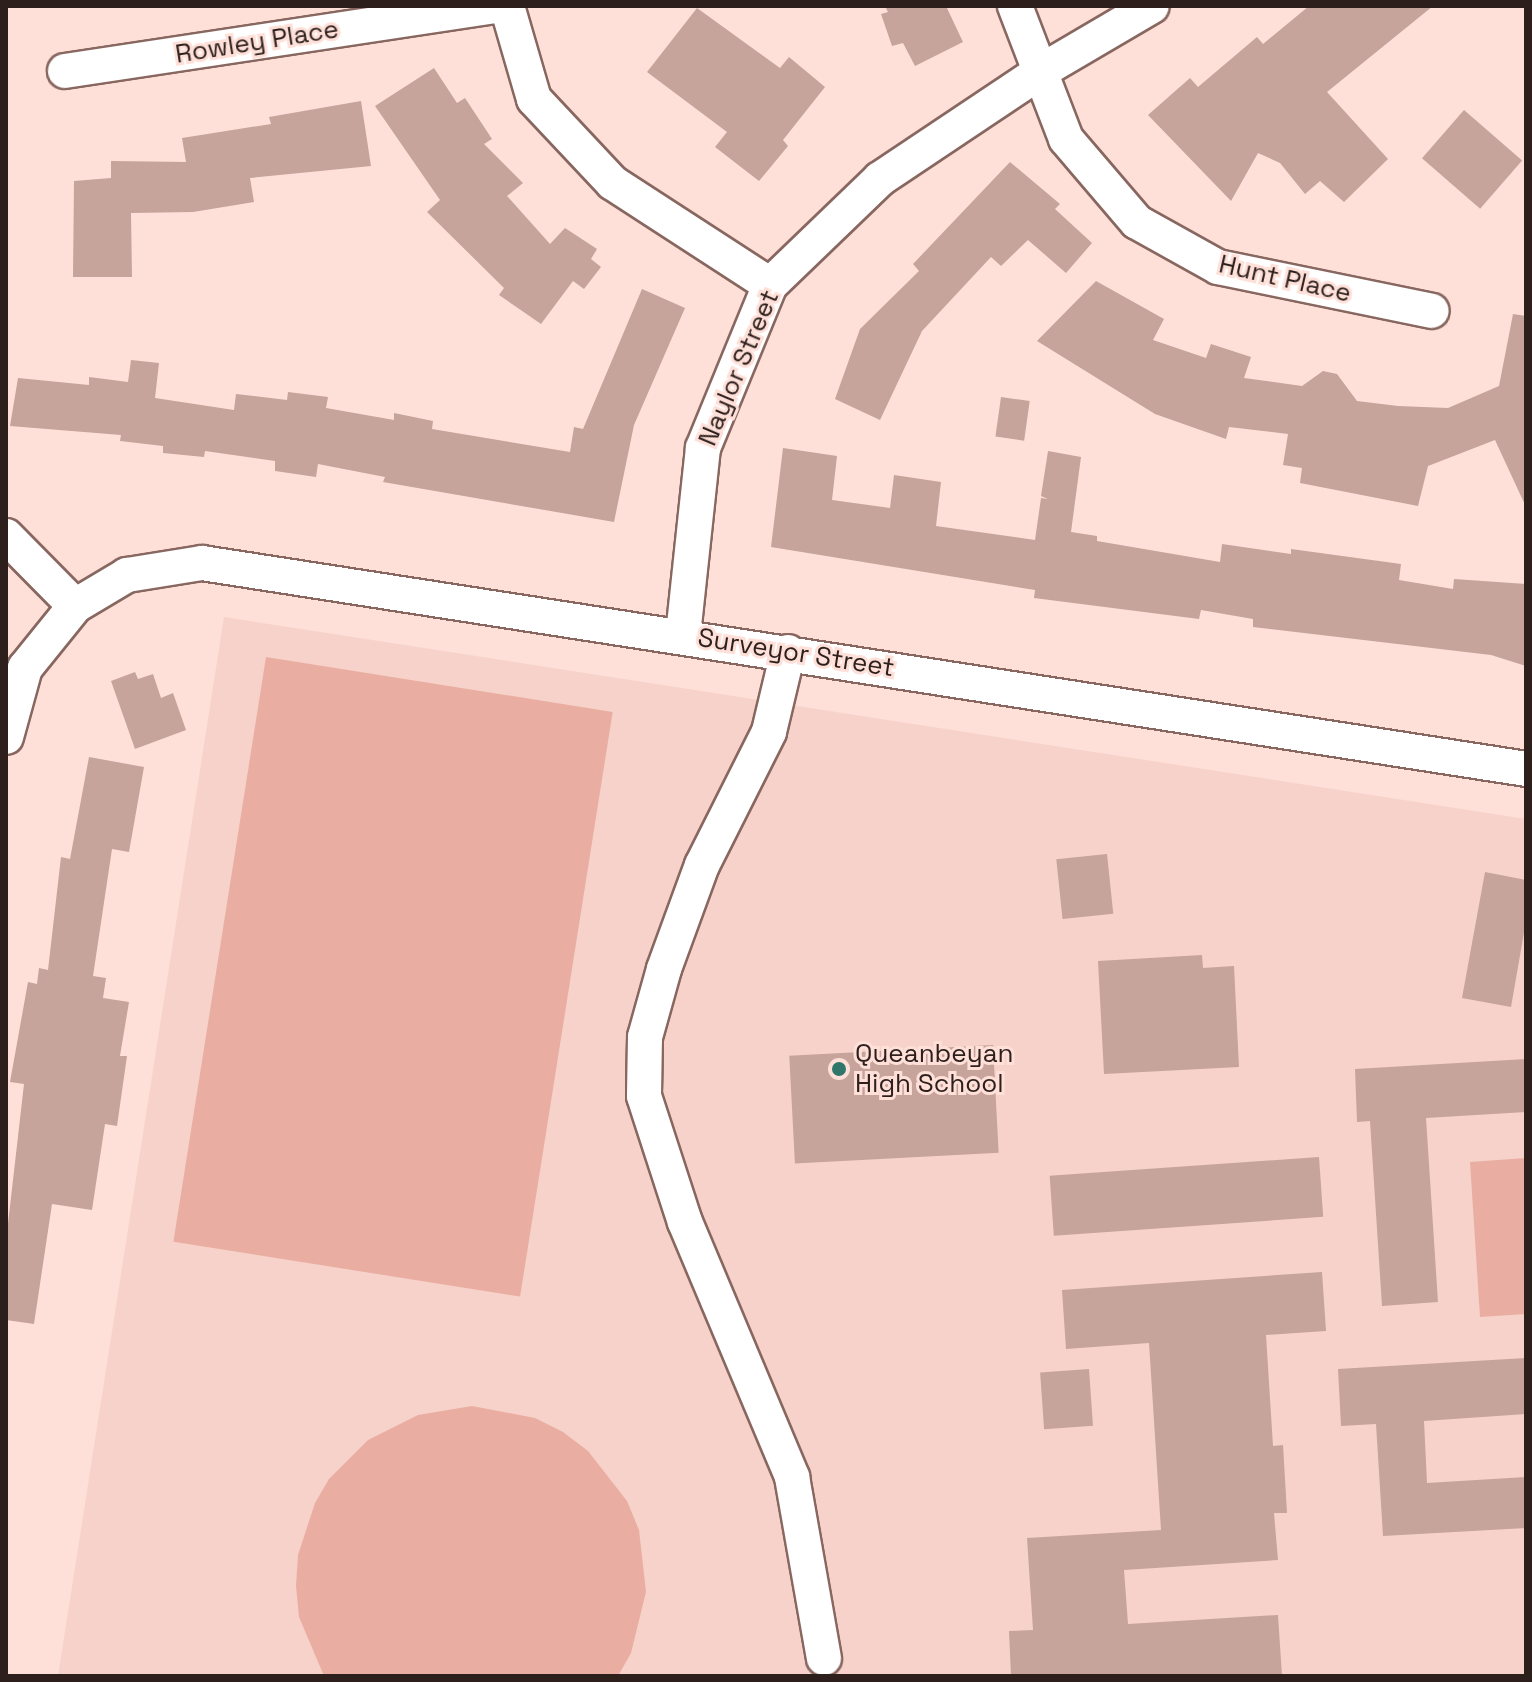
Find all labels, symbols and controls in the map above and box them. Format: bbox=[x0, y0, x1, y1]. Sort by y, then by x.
street label: Rowley Place bbox=[173, 14, 341, 70]
street label: Hunt Place bbox=[1216, 249, 1354, 309]
street label: Naylor Street bbox=[692, 285, 786, 451]
street label: Surveyor Street bbox=[696, 622, 896, 684]
place label: Queanbeyan High School bbox=[855, 1038, 1014, 1100]
marker: Queanbeyan High School bbox=[830, 1060, 848, 1078]

